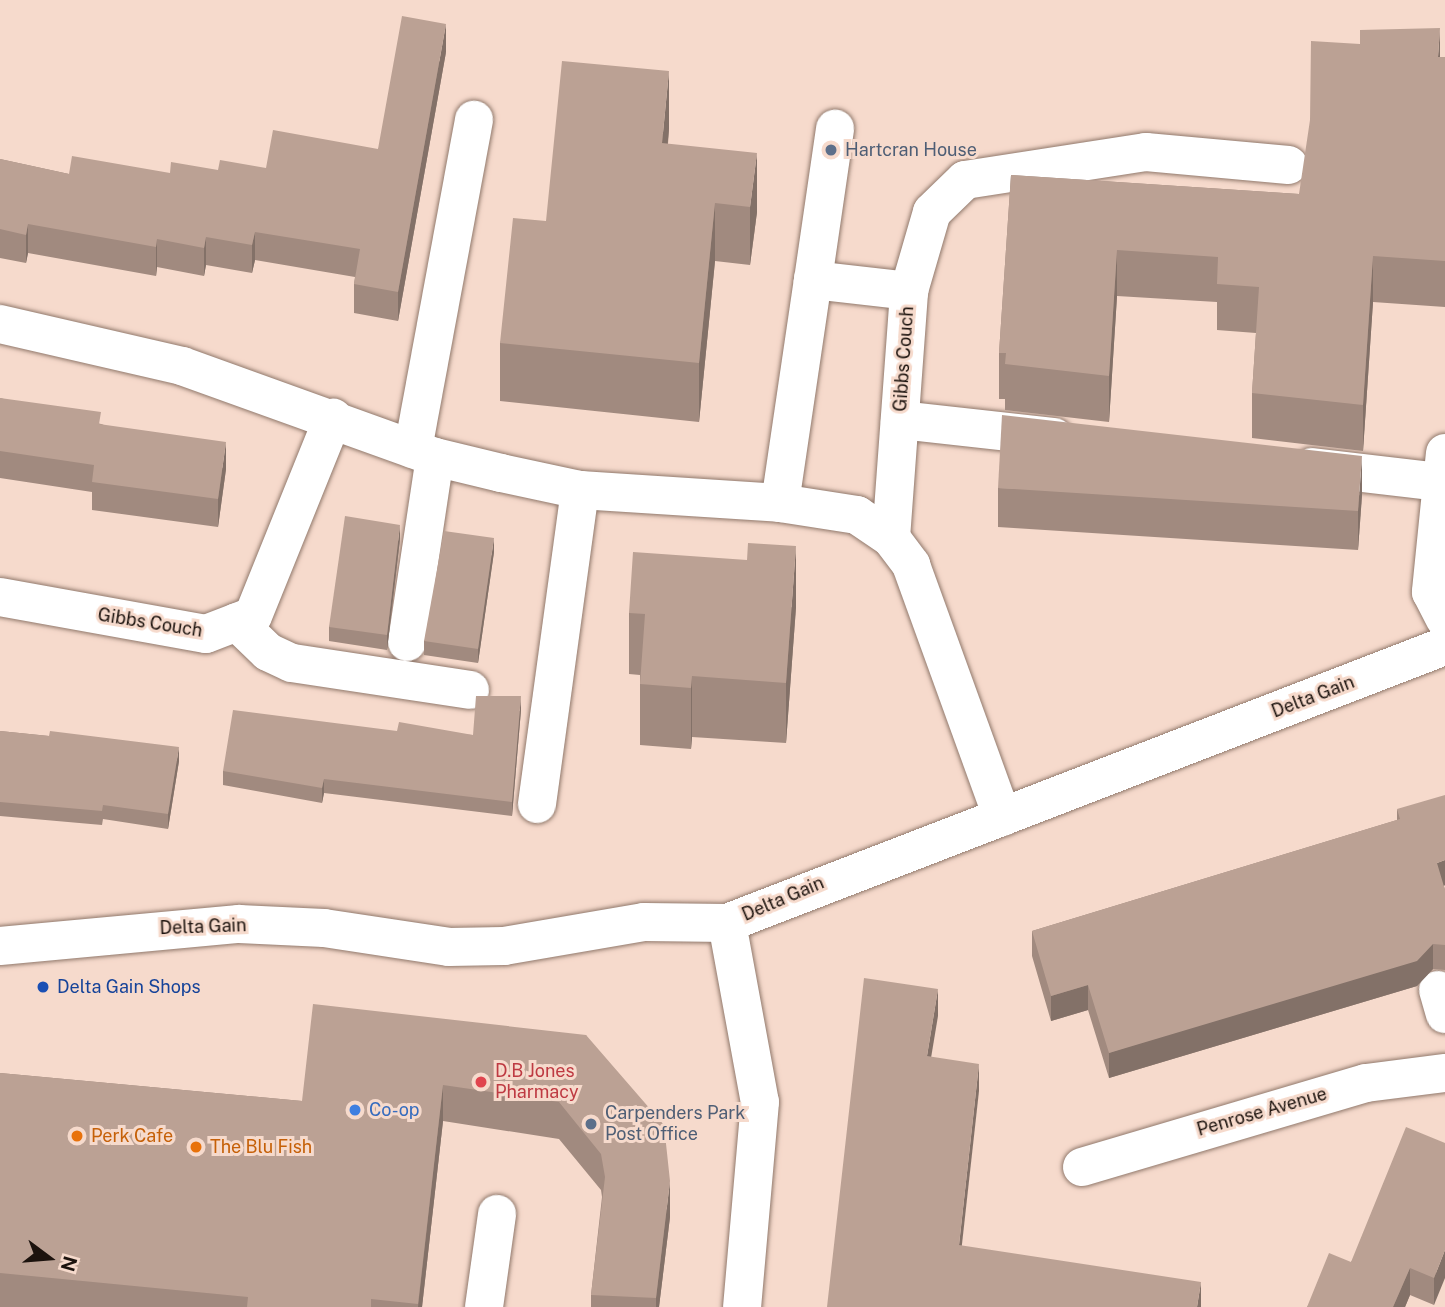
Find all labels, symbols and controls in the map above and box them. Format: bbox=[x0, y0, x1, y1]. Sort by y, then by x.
place label: Hartcran House bbox=[845, 139, 977, 161]
marker: Hartcran House bbox=[823, 142, 839, 158]
street label: Gibbs Couch bbox=[890, 306, 918, 412]
street label: Gibbs Couch bbox=[96, 604, 204, 642]
street label: Delta Gain bbox=[1269, 671, 1357, 723]
street label: Delta Gain bbox=[739, 872, 827, 926]
street label: Delta Gain bbox=[159, 915, 247, 939]
place label: Delta Gain Shops bbox=[57, 976, 201, 998]
marker: Delta Gain Shops bbox=[35, 979, 51, 995]
place label: D.B Jones Pharmacy bbox=[495, 1061, 579, 1104]
marker: D.B Jones Pharmacy bbox=[473, 1074, 489, 1090]
street label: Penrose Avenue bbox=[1194, 1083, 1330, 1141]
place label: Co-op bbox=[369, 1099, 420, 1121]
marker: Co-op bbox=[347, 1102, 363, 1118]
place label: Carpenders Park Post Office bbox=[605, 1103, 745, 1146]
marker: Carpenders Park Post Office bbox=[583, 1116, 599, 1132]
place label: Perk Cafe bbox=[91, 1125, 173, 1147]
marker: Perk Cafe bbox=[69, 1128, 85, 1144]
place label: The Blu Fish bbox=[210, 1136, 312, 1158]
marker: The Blu Fish bbox=[188, 1139, 204, 1155]
north arrow bbox=[14, 1223, 84, 1293]
text: N bbox=[57, 1254, 82, 1274]

